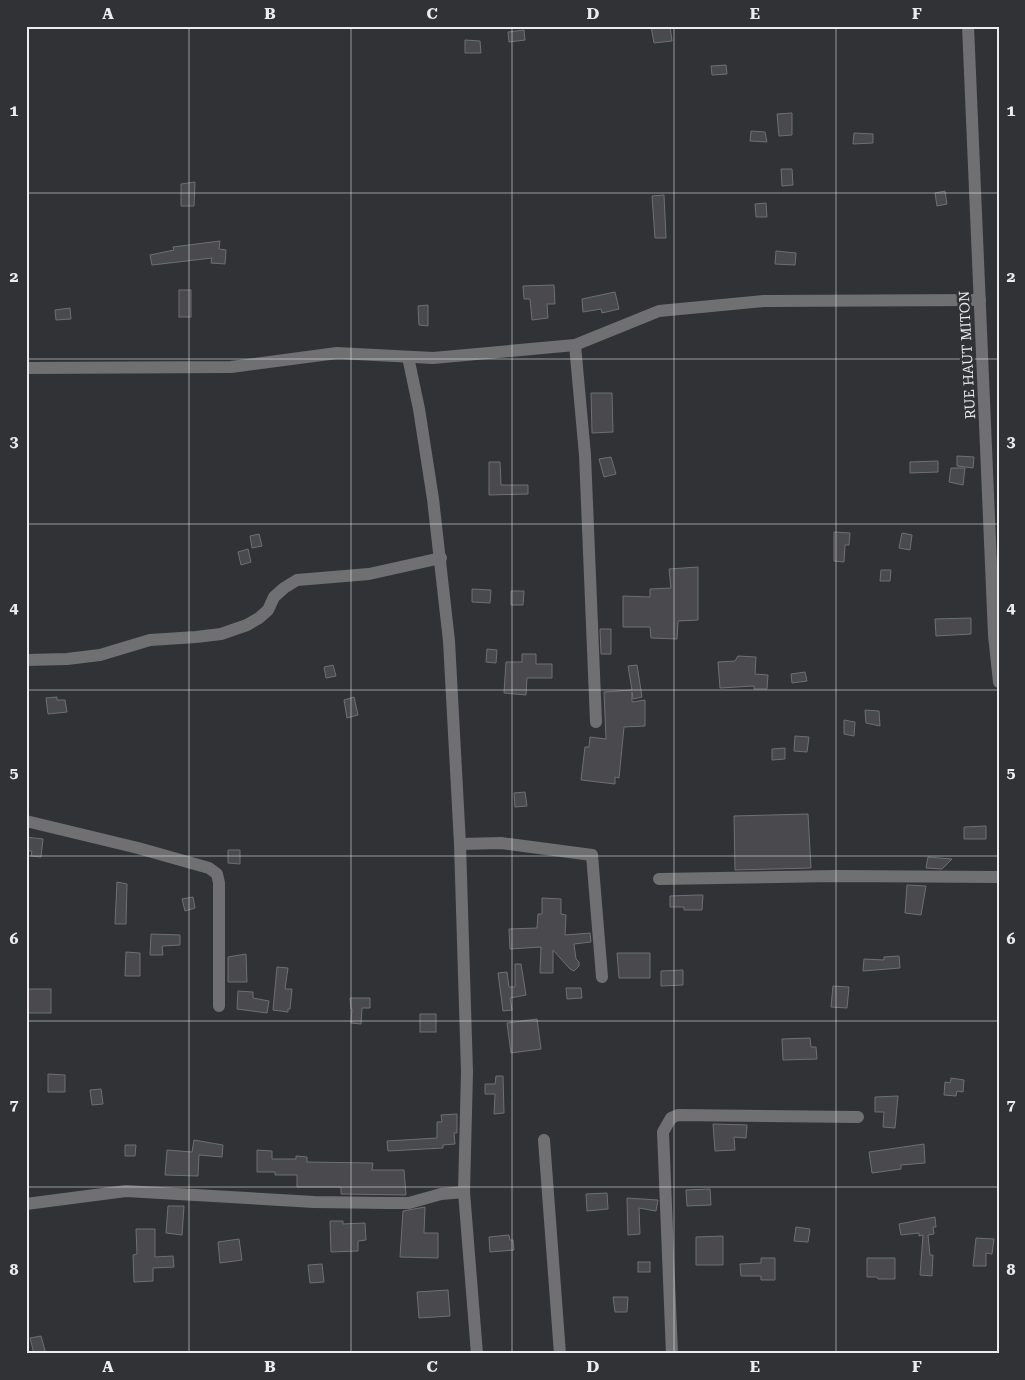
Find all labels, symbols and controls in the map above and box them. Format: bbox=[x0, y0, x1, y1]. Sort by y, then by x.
text: A bbox=[102, 4, 114, 23]
text: B bbox=[264, 4, 276, 23]
text: C bbox=[426, 4, 438, 23]
text: D bbox=[587, 4, 600, 23]
text: E bbox=[750, 4, 760, 23]
text: F bbox=[912, 4, 922, 23]
text: 1 bbox=[10, 101, 19, 120]
text: 1 bbox=[1007, 101, 1016, 120]
text: 2 bbox=[10, 267, 19, 286]
text: 2 bbox=[1007, 267, 1016, 286]
street label: RUE HAUT MITON bbox=[956, 290, 978, 420]
text: 3 bbox=[10, 432, 19, 451]
text: 3 bbox=[1007, 432, 1016, 451]
text: 4 bbox=[10, 598, 19, 617]
text: 4 bbox=[1007, 598, 1016, 617]
text: 5 bbox=[10, 763, 19, 782]
text: 5 bbox=[1007, 763, 1016, 782]
text: 6 bbox=[10, 929, 19, 948]
text: 6 bbox=[1007, 929, 1016, 948]
text: 7 bbox=[10, 1095, 19, 1114]
text: 7 bbox=[1007, 1095, 1016, 1114]
text: 8 bbox=[10, 1260, 19, 1279]
text: 8 bbox=[1007, 1260, 1016, 1279]
text: A bbox=[102, 1357, 114, 1376]
text: B bbox=[264, 1357, 276, 1376]
text: C bbox=[426, 1357, 438, 1376]
text: D bbox=[587, 1357, 600, 1376]
text: E bbox=[750, 1357, 760, 1376]
text: F bbox=[912, 1357, 922, 1376]

